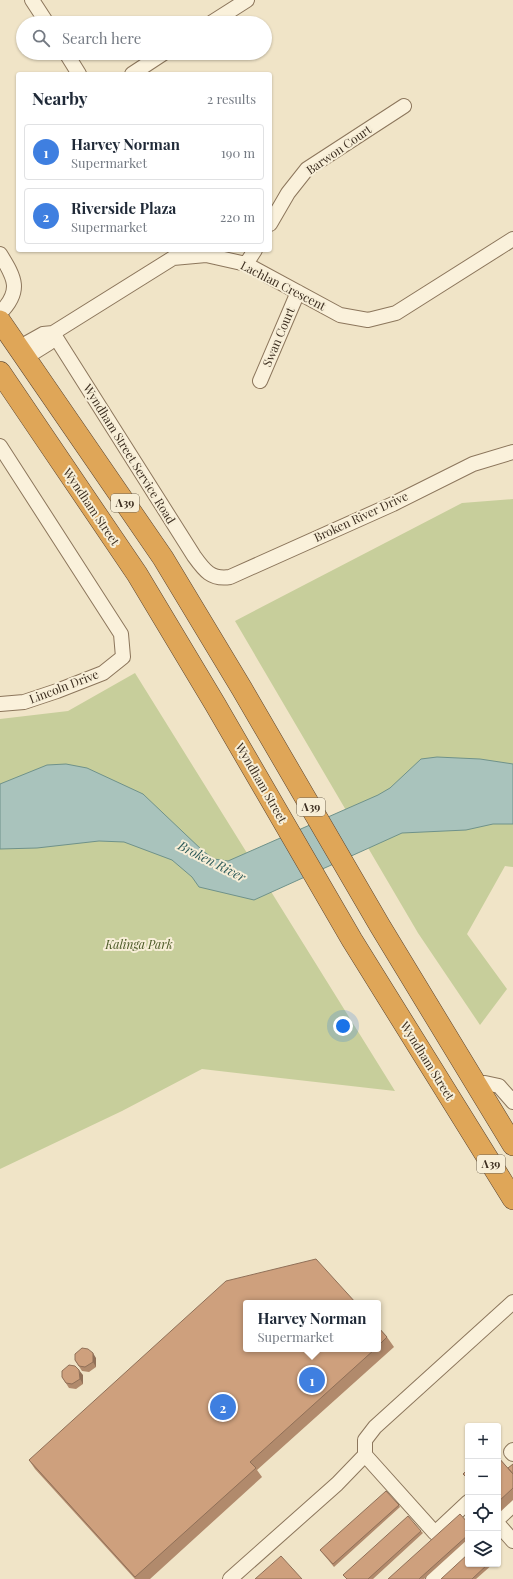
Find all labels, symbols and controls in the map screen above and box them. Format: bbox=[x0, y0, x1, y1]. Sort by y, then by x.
search box bbox=[16, 16, 272, 60]
icon: search bbox=[30, 27, 52, 49]
text: Search here bbox=[62, 28, 141, 48]
text: Nearby bbox=[32, 87, 87, 109]
text: 2 results bbox=[207, 90, 256, 107]
street label: Barwon Court bbox=[303, 120, 375, 178]
text: Harvey Norman bbox=[71, 134, 180, 154]
text: 1 bbox=[44, 144, 48, 161]
text: 190 m bbox=[221, 144, 255, 161]
text: Supermarket bbox=[71, 154, 147, 171]
text: Riverside Plaza bbox=[71, 198, 176, 218]
text: 2 bbox=[43, 208, 49, 225]
text: 220 m bbox=[220, 208, 255, 225]
text: Supermarket bbox=[71, 218, 147, 235]
street label: Lachlan Crescent bbox=[238, 257, 329, 314]
street label: Swan Court bbox=[258, 304, 298, 369]
street label: Wyndham Street Service Road bbox=[80, 381, 178, 527]
street label: Wyndham Street bbox=[60, 466, 122, 548]
street label: Broken River Drive bbox=[311, 487, 410, 545]
road number: A39 bbox=[111, 494, 139, 512]
street label: Lincoln Drive bbox=[27, 666, 101, 707]
street label: Wyndham Street bbox=[232, 739, 292, 826]
road number: A39 bbox=[297, 798, 325, 816]
water label: Broken River bbox=[175, 836, 249, 885]
park label: Kalinga Park bbox=[104, 936, 173, 952]
your location bbox=[333, 1016, 353, 1036]
street label: Wyndham Street bbox=[397, 1017, 459, 1103]
road number: A39 bbox=[477, 1155, 505, 1173]
popup bbox=[243, 1300, 381, 1352]
text: Harvey Norman bbox=[258, 1308, 366, 1328]
text: Supermarket bbox=[258, 1328, 334, 1345]
pin: 1 bbox=[299, 1365, 325, 1395]
pin: 2 bbox=[210, 1392, 236, 1422]
map controls bbox=[465, 1423, 501, 1567]
button: + bbox=[465, 1423, 501, 1459]
button: − bbox=[465, 1459, 501, 1495]
button: locate bbox=[465, 1495, 501, 1531]
button: layers bbox=[465, 1531, 501, 1567]

